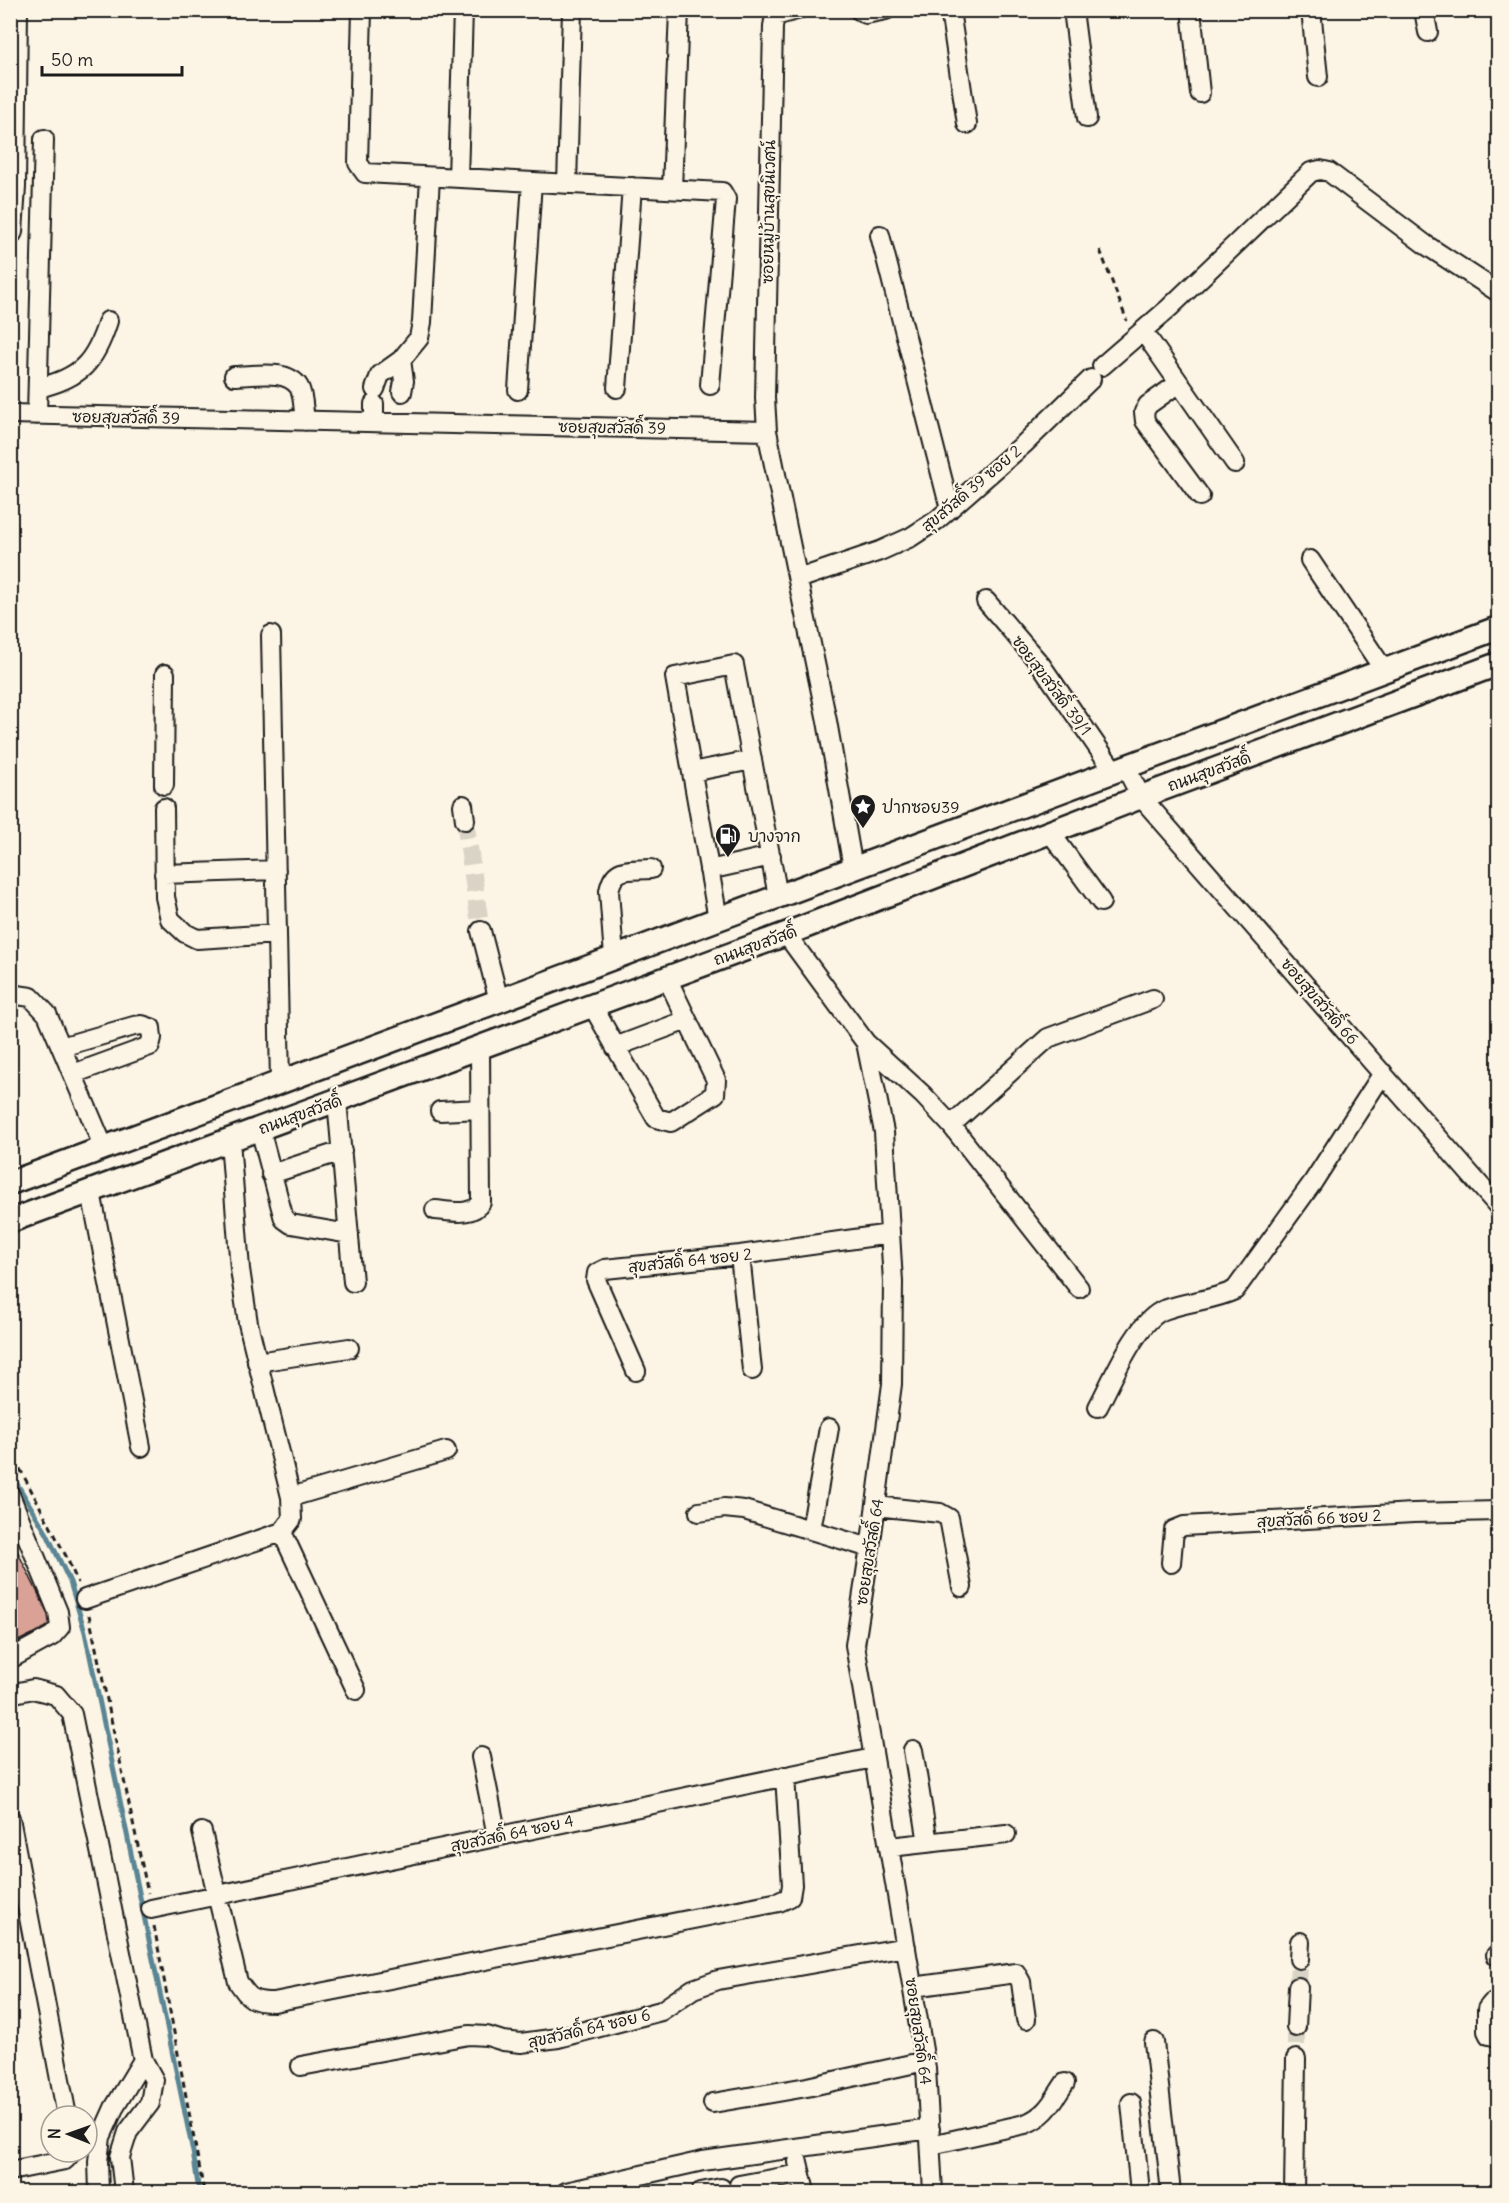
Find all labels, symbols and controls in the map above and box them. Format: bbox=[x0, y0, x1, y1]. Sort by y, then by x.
scale bar bbox=[42, 39, 182, 77]
text: 50 m bbox=[51, 48, 93, 71]
street label: ซอยหมู่บ้านสุขนิเวศน์ bbox=[756, 140, 782, 284]
street label: ซอยสุขสวัสดิ์ 39 bbox=[72, 401, 180, 431]
street label: ซอยสุขสวัสดิ์ 39 bbox=[558, 411, 666, 441]
street label: สุขสวัสดิ์ 39 ซอย 2 bbox=[913, 436, 1027, 538]
street label: ซอยสุขสวัสดิ์ 39/1 bbox=[1006, 628, 1100, 741]
street label: ถนนสุขสวัสดิ์ bbox=[1163, 742, 1255, 798]
place icon: ปากซอย39 bbox=[848, 792, 878, 830]
place label: ปากซอย39 bbox=[882, 797, 959, 817]
fuel station icon: บางจาก bbox=[713, 821, 743, 859]
place label: บางจาก bbox=[748, 826, 801, 846]
street label: ถนนสุขสวัสดิ์ bbox=[709, 916, 801, 972]
street label: ซอยสุขสวัสดิ์ 66 bbox=[1275, 950, 1367, 1050]
street label: ถนนสุขสวัสดิ์ bbox=[254, 1085, 346, 1141]
street label: สุขสวัสดิ์ 64 ซอย 2 bbox=[626, 1238, 754, 1279]
street label: ซอยสุขสวัสดิ์ 64 bbox=[845, 1496, 890, 1607]
street label: สุขสวัสดิ์ 66 ซอย 2 bbox=[1256, 1499, 1382, 1534]
street label: สุขสวัสดิ์ 64 ซอย 4 bbox=[448, 1805, 576, 1859]
street label: ซอยสุขสวัสดิ์ 64 bbox=[899, 1975, 942, 2086]
street label: สุขสวัสดิ์ 64 ซอย 6 bbox=[525, 1999, 653, 2055]
north arrow bbox=[39, 2104, 99, 2164]
text: N bbox=[44, 2128, 64, 2139]

